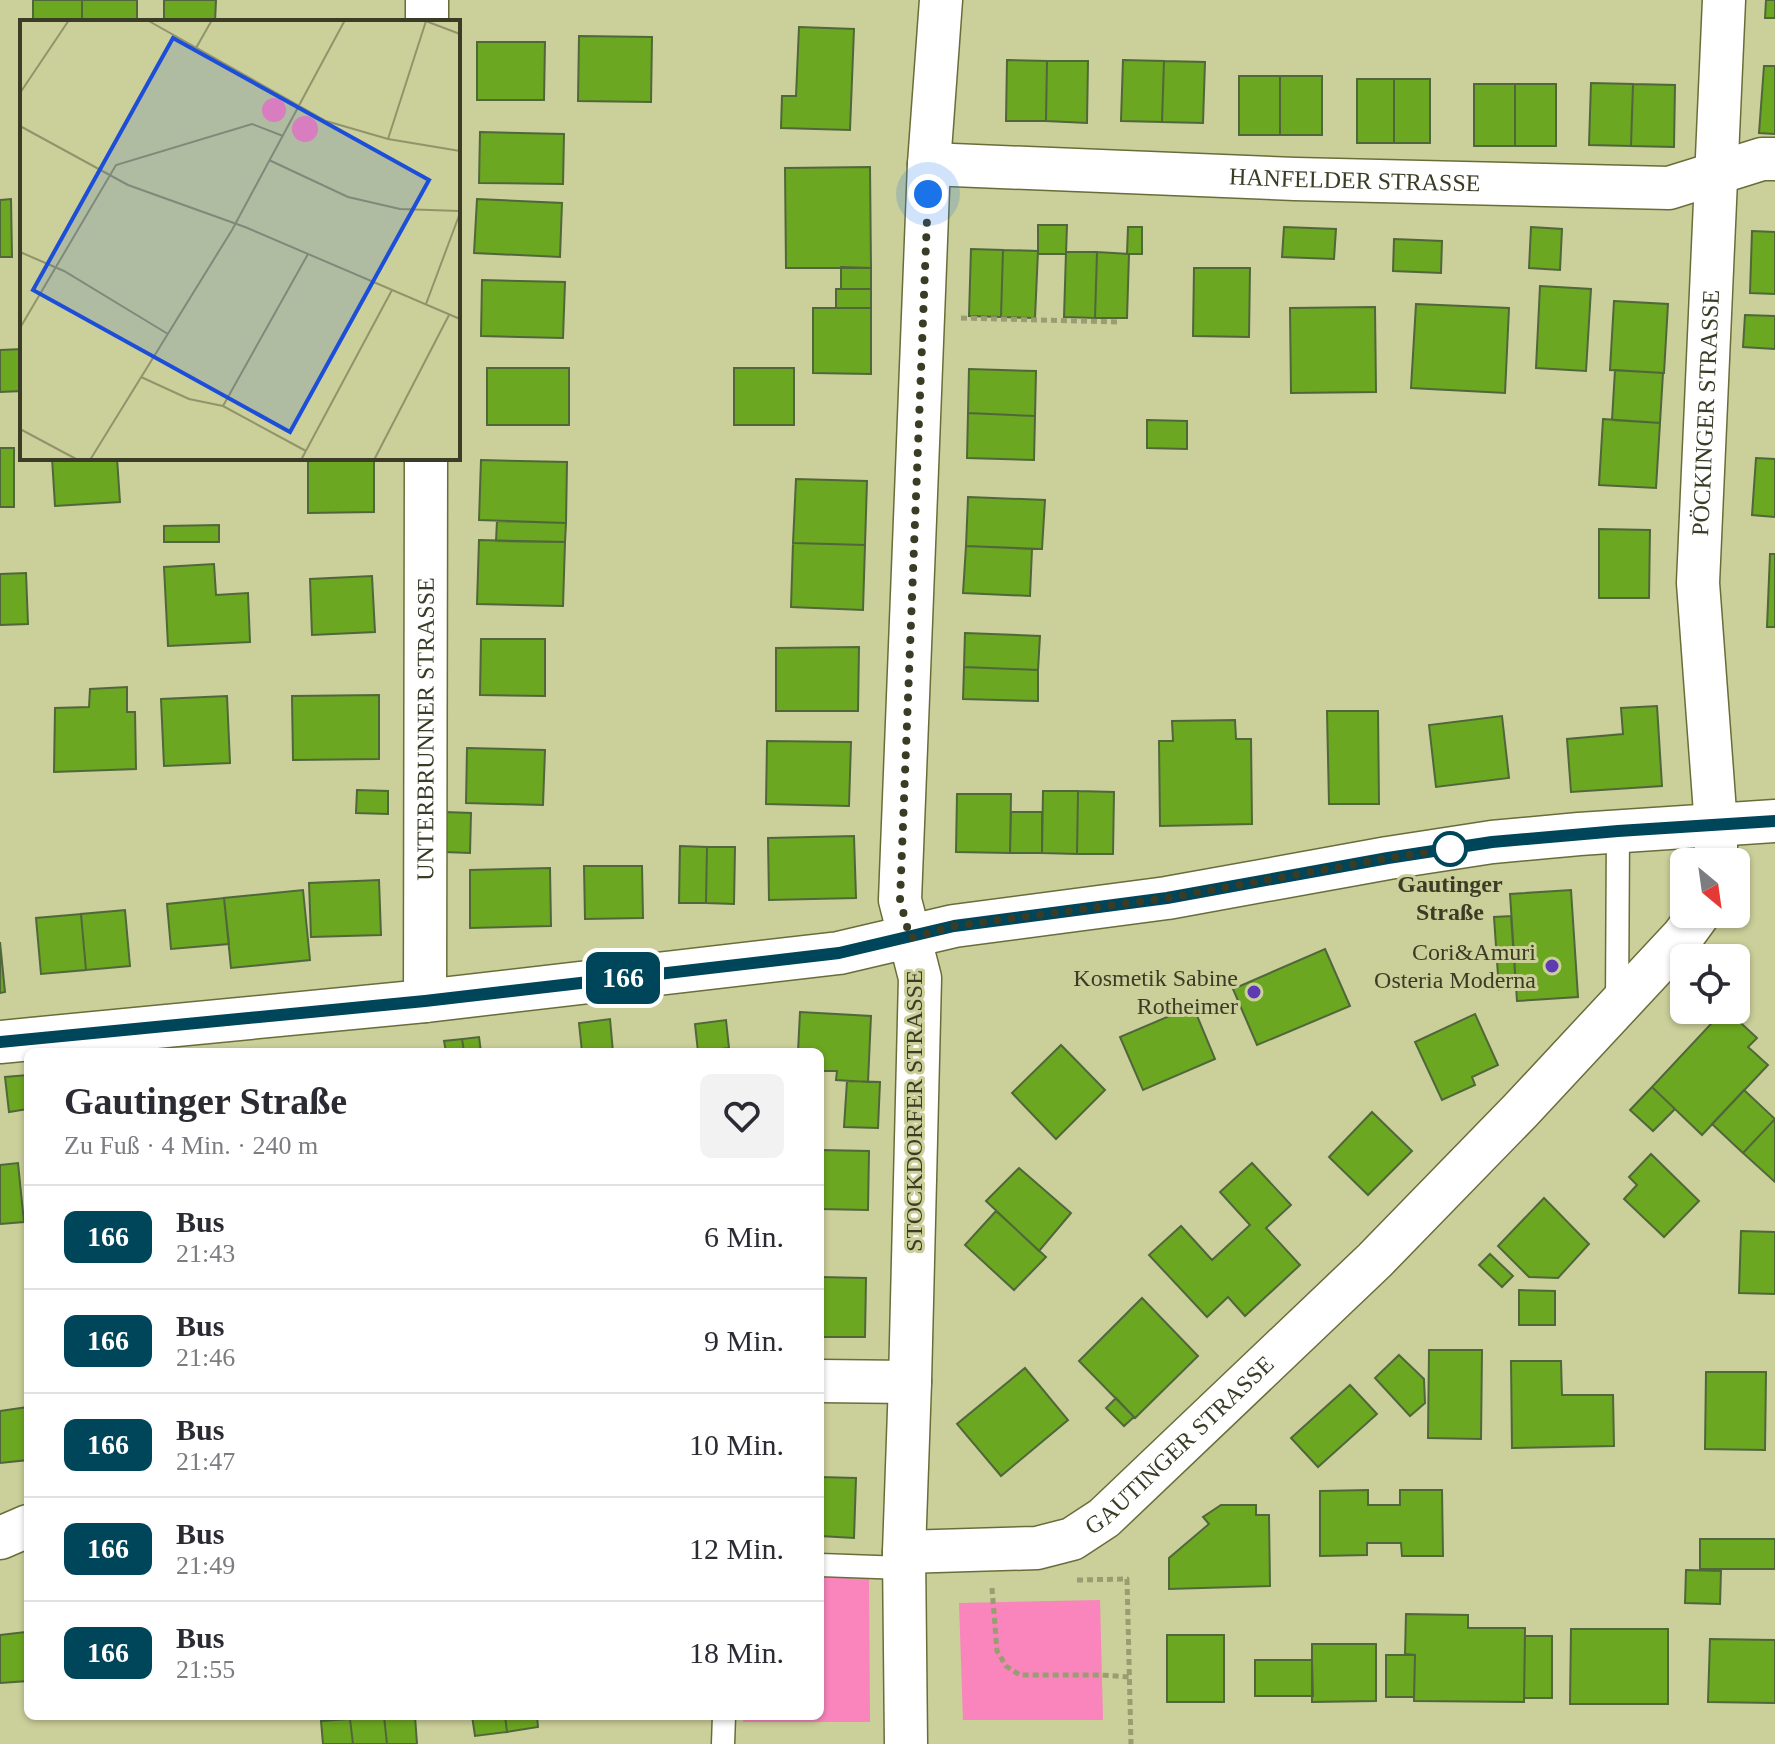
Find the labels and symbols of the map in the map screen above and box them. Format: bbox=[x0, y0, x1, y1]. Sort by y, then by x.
inset map bbox=[20, 20, 460, 460]
street label: HANFELDER STRASSE bbox=[1228, 163, 1481, 196]
your location bbox=[908, 174, 948, 214]
street label: PÖCKINGER STRASSE bbox=[1687, 289, 1724, 536]
street label: UNTERBRUNNER STRASSE bbox=[412, 577, 439, 881]
marker: Gautinger Straße bbox=[1433, 832, 1467, 866]
north arrow bbox=[1670, 848, 1750, 928]
place label: Gautinger Straße bbox=[1397, 871, 1503, 925]
place label: Cori&Amuri Osteria Moderna bbox=[1374, 939, 1536, 993]
line badge: 166 bbox=[577, 952, 669, 1004]
marker: Cori&Amuri Osteria Moderna bbox=[1543, 957, 1561, 975]
place label: Kosmetik Sabine Rotheimer bbox=[1073, 965, 1238, 1019]
street label: STOCKDORFER STRASSE bbox=[901, 970, 927, 1252]
marker: Kosmetik Sabine Rotheimer bbox=[1245, 983, 1263, 1001]
street label: GAUTINGER STRASSE bbox=[1080, 1351, 1279, 1540]

